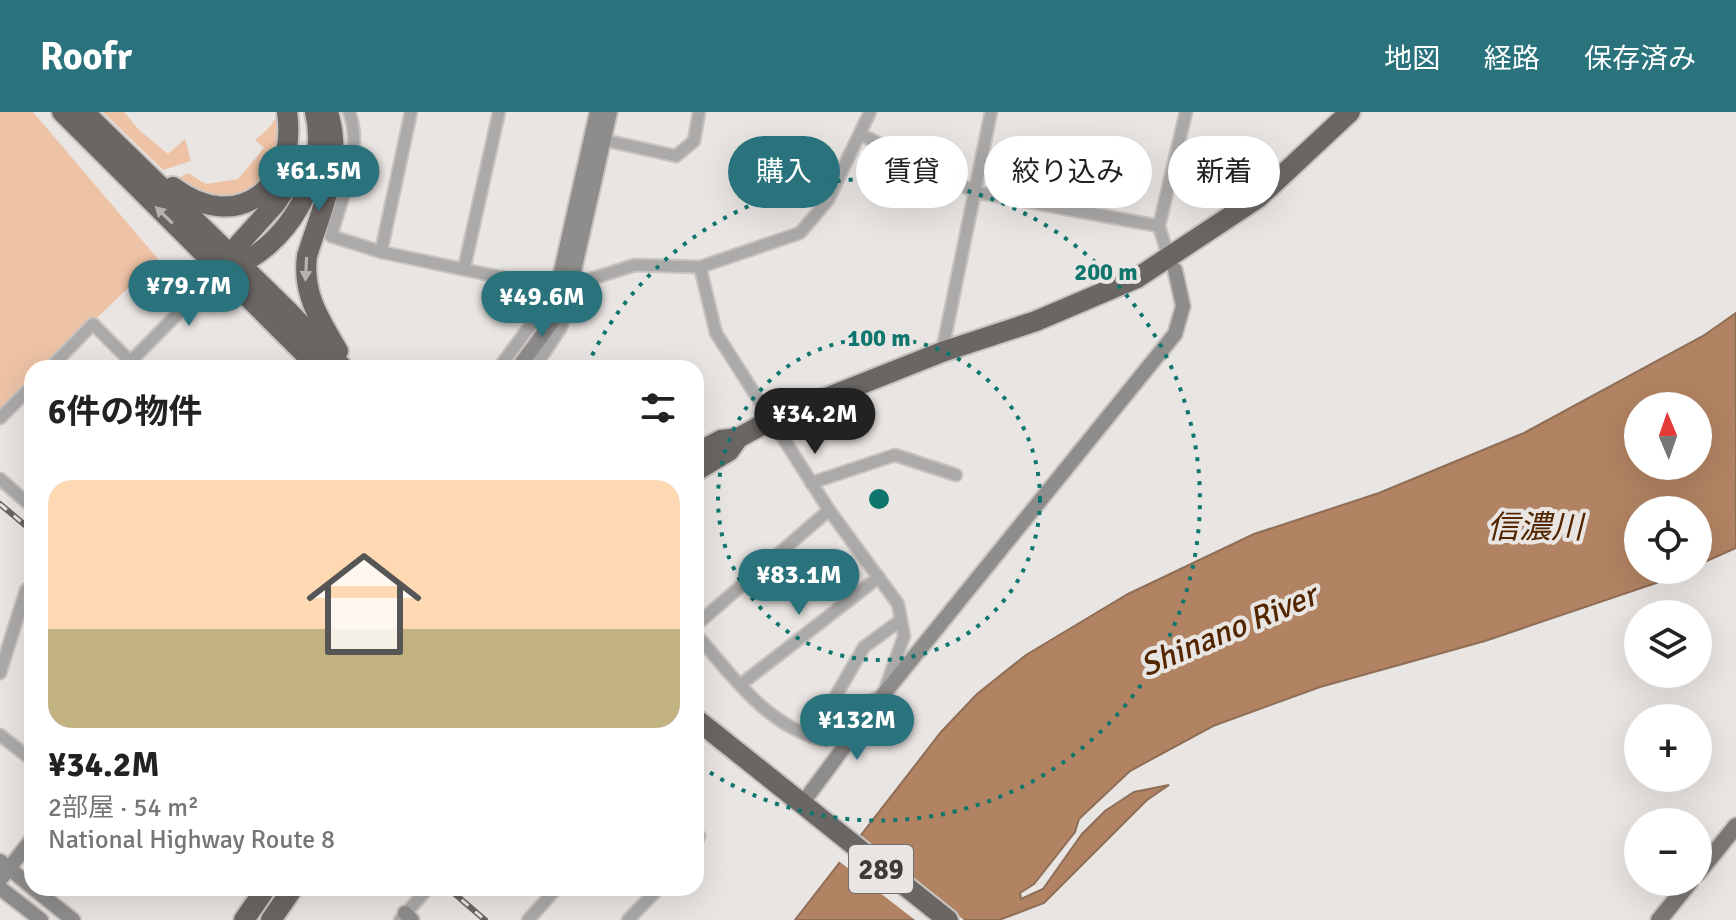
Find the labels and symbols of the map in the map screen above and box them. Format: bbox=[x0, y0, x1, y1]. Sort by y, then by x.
pin: ¥61.5M bbox=[254, 145, 384, 213]
one-way arrow bbox=[155, 206, 174, 224]
one-way arrow bbox=[299, 257, 312, 282]
text: 200 m bbox=[1074, 257, 1138, 287]
pin: ¥79.7M bbox=[124, 260, 254, 328]
pin: ¥49.6M bbox=[477, 271, 607, 339]
text: 100 m bbox=[847, 323, 911, 353]
pin: ¥34.2M bbox=[750, 388, 880, 456]
north arrow bbox=[1624, 392, 1712, 480]
centre of rings bbox=[865, 485, 893, 513]
water label: 信濃川 bbox=[1487, 508, 1586, 547]
pin: ¥83.1M bbox=[734, 549, 864, 617]
water label: Shinano River bbox=[1134, 574, 1326, 685]
pin: ¥132M bbox=[801, 694, 913, 762]
road number: 289 bbox=[849, 845, 913, 893]

